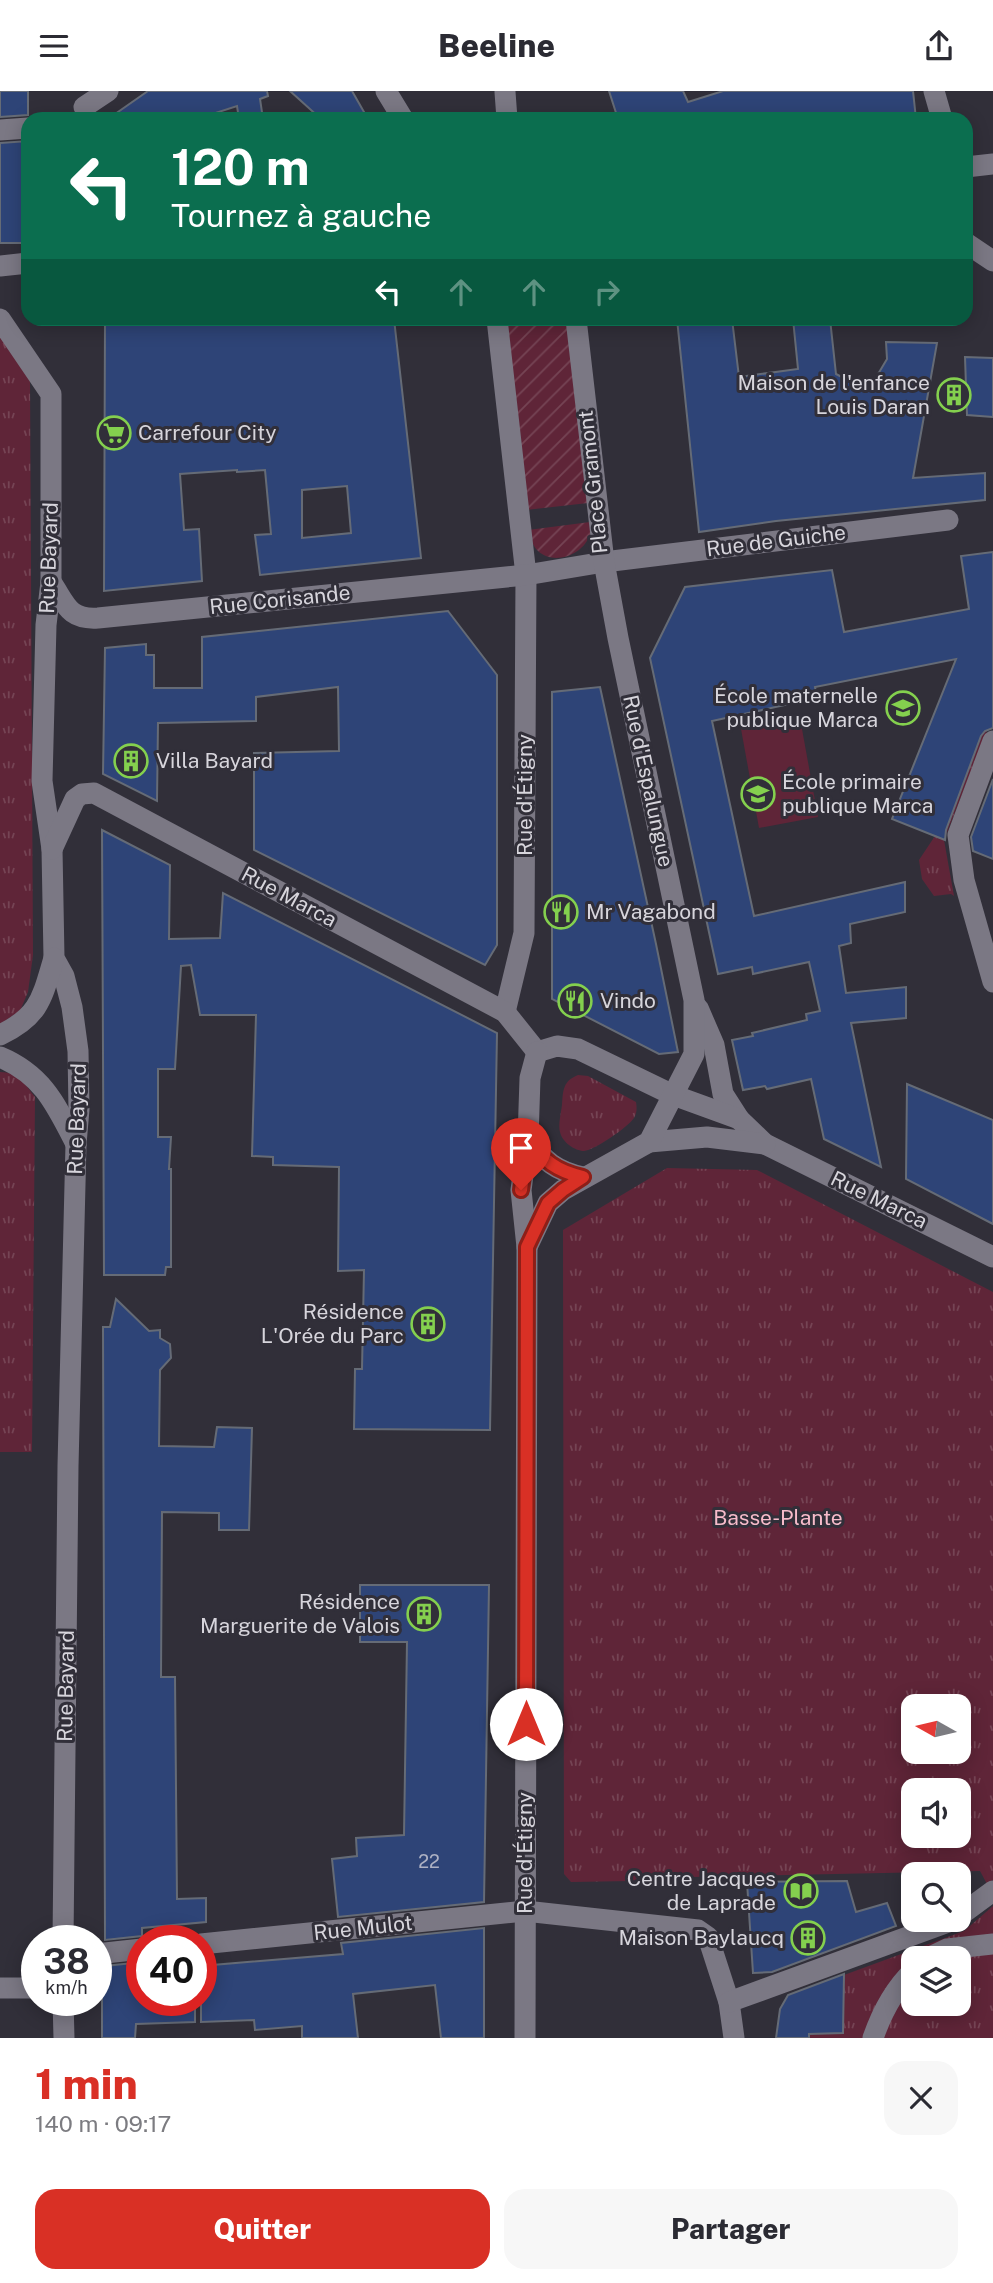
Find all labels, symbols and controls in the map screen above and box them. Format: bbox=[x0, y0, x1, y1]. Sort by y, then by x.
icon: menu bbox=[35, 27, 73, 65]
text: Beeline bbox=[438, 27, 555, 64]
icon: share bbox=[920, 27, 958, 65]
text: 120 m bbox=[171, 138, 310, 196]
icon: left bbox=[56, 140, 147, 231]
text: Tournez à gauche bbox=[171, 197, 431, 234]
icon: left bbox=[369, 273, 407, 311]
icon: ahead bbox=[442, 273, 480, 311]
icon: ahead bbox=[515, 273, 553, 311]
icon: right bbox=[588, 273, 626, 311]
place label: Maison de l'enfance Louis Daran bbox=[737, 370, 930, 419]
building icon: Maison de l'enfance Louis Daran bbox=[935, 376, 973, 414]
street label: Place Gramont bbox=[573, 409, 612, 555]
supermarket icon: Carrefour City bbox=[95, 414, 133, 452]
place label: Carrefour City bbox=[138, 420, 276, 445]
street label: Rue Bayard bbox=[34, 502, 63, 614]
street label: Rue de Guiche bbox=[705, 520, 847, 561]
street label: Rue Corisande bbox=[208, 580, 352, 619]
place label: École maternelle publique Marca bbox=[714, 683, 878, 732]
school or university icon: École maternelle publique Marca bbox=[884, 689, 922, 727]
street label: Rue d'Espalungue bbox=[618, 693, 679, 869]
street label: Rue d'Étigny bbox=[512, 734, 537, 856]
building icon: Villa Bayard bbox=[112, 742, 150, 780]
place label: Villa Bayard bbox=[156, 748, 273, 773]
place label: École primaire publique Marca bbox=[782, 769, 933, 818]
school or university icon: École primaire publique Marca bbox=[739, 775, 777, 813]
street label: Rue Marca bbox=[237, 861, 341, 932]
restaurant icon: Mr Vagabond bbox=[542, 893, 580, 931]
place label: Mr Vagabond bbox=[586, 899, 716, 924]
restaurant icon: Vindo bbox=[556, 982, 594, 1020]
place label: Vindo bbox=[600, 988, 656, 1013]
street label: Rue Bayard bbox=[62, 1063, 91, 1175]
pin bbox=[491, 1118, 551, 1190]
icon: arrive bbox=[502, 1129, 540, 1167]
street label: Rue Marca bbox=[827, 1165, 932, 1234]
place label: Résidence L'Orée du Parc bbox=[261, 1299, 404, 1348]
building icon: Résidence L'Orée du Parc bbox=[409, 1305, 447, 1343]
park label: Basse-Plante bbox=[713, 1505, 843, 1530]
place label: Résidence Marguerite de Valois bbox=[200, 1589, 400, 1638]
building icon: Résidence Marguerite de Valois bbox=[405, 1595, 443, 1633]
street label: Rue Bayard bbox=[52, 1630, 79, 1742]
position arrow bbox=[489, 1687, 563, 1761]
north arrow bbox=[901, 1694, 971, 1764]
map controls bbox=[901, 1694, 971, 2016]
button: sound bbox=[901, 1778, 971, 1848]
street label: Rue d'Étigny bbox=[512, 1792, 537, 1914]
house number: 22 bbox=[418, 1851, 440, 1872]
button: search bbox=[901, 1862, 971, 1932]
place label: Centre Jacques de Laprade bbox=[627, 1866, 776, 1915]
library icon: Centre Jacques de Laprade bbox=[782, 1872, 820, 1910]
street label: Rue Mulot bbox=[312, 1910, 414, 1945]
building icon: Maison Baylaucq bbox=[789, 1919, 827, 1957]
speed limit sign: 40 bbox=[126, 1925, 217, 2016]
place label: Maison Baylaucq bbox=[618, 1925, 784, 1950]
text: 38 bbox=[43, 1941, 90, 1982]
button: layers bbox=[901, 1946, 971, 2016]
text: km/h bbox=[45, 1977, 88, 1998]
text: 1 min bbox=[35, 2059, 138, 2108]
button: close bbox=[884, 2061, 958, 2135]
text: 140 m · 09:17 bbox=[35, 2110, 171, 2137]
button: Quitter bbox=[35, 2189, 490, 2269]
button: Partager bbox=[504, 2189, 958, 2269]

